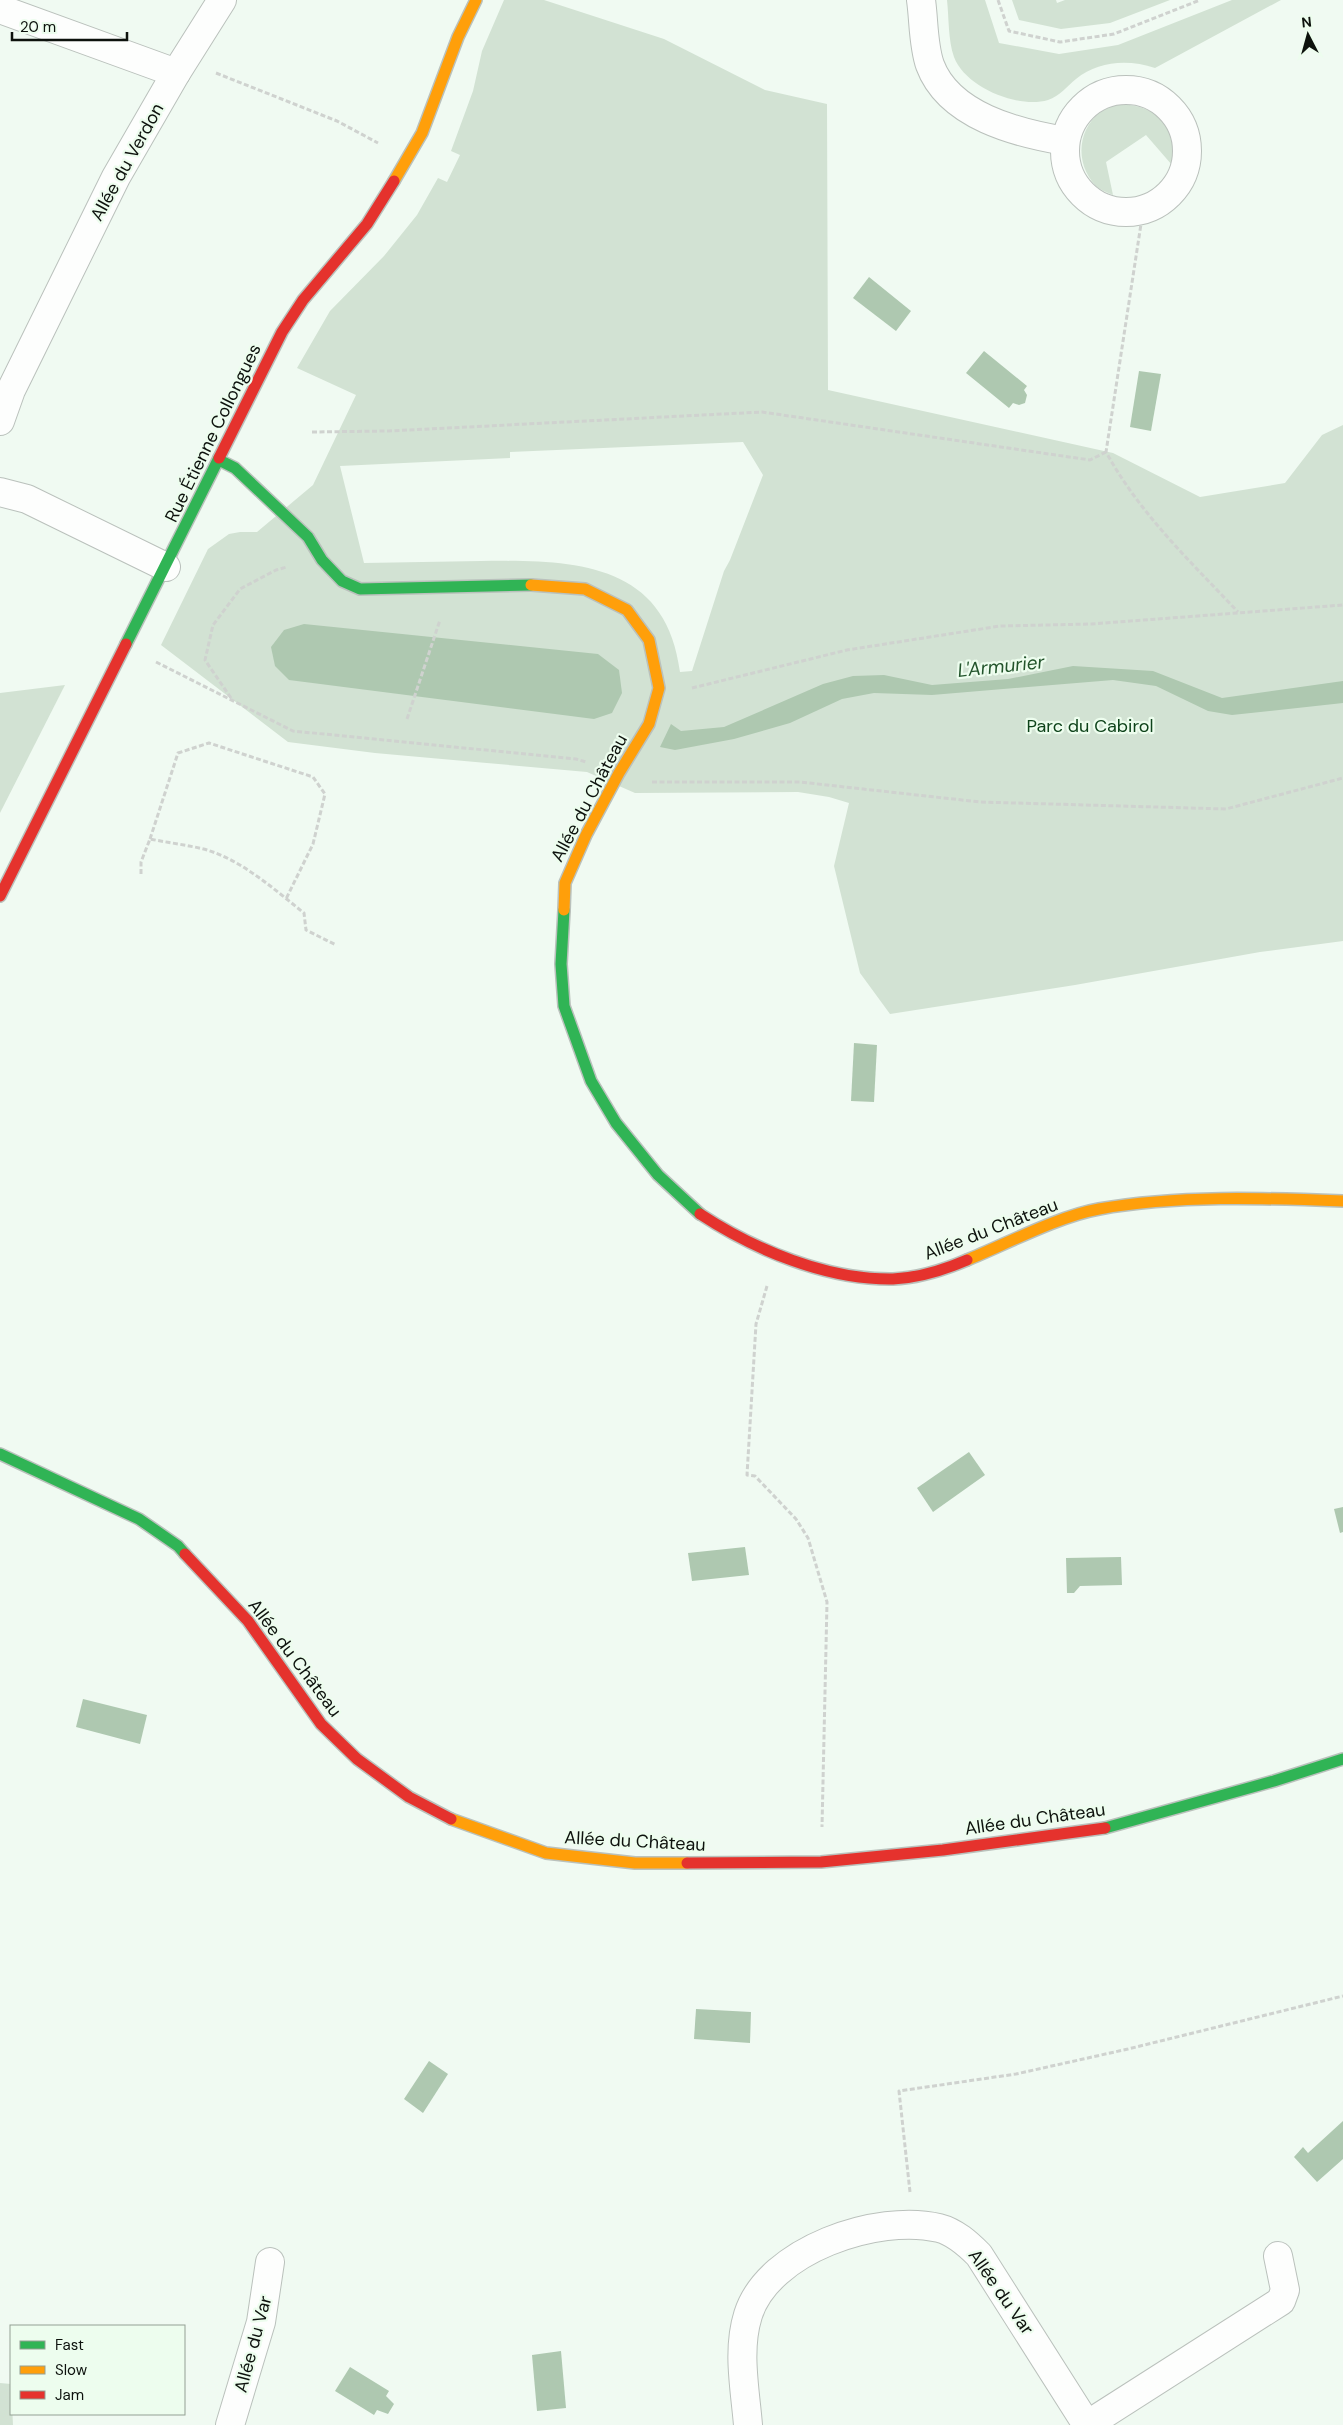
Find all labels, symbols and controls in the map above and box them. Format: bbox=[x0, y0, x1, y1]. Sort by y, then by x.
scale bar bbox=[12, 10, 128, 42]
north arrow bbox=[1283, 10, 1333, 60]
text: N bbox=[1301, 13, 1313, 32]
text: 20 m bbox=[20, 17, 56, 37]
street label: Allée du Verdon bbox=[85, 99, 169, 225]
street label: Rue Étienne Collongues bbox=[159, 340, 267, 526]
water label: L'Armurier bbox=[956, 649, 1047, 683]
park label: Parc du Cabirol bbox=[1027, 714, 1153, 738]
street label: Allée du Château bbox=[545, 730, 633, 866]
street label: Allée du Château bbox=[921, 1192, 1061, 1266]
street label: Allée du Château bbox=[243, 1594, 347, 1722]
street label: Allée du Château bbox=[963, 1797, 1107, 1841]
street label: Allée du Château bbox=[564, 1825, 706, 1857]
street label: Allée du Var bbox=[963, 2245, 1039, 2340]
street label: Allée du Var bbox=[229, 2293, 278, 2395]
legend bbox=[10, 2325, 185, 2415]
text: Fast bbox=[55, 2335, 84, 2355]
text: Slow bbox=[55, 2360, 88, 2380]
text: Jam bbox=[55, 2385, 84, 2405]

